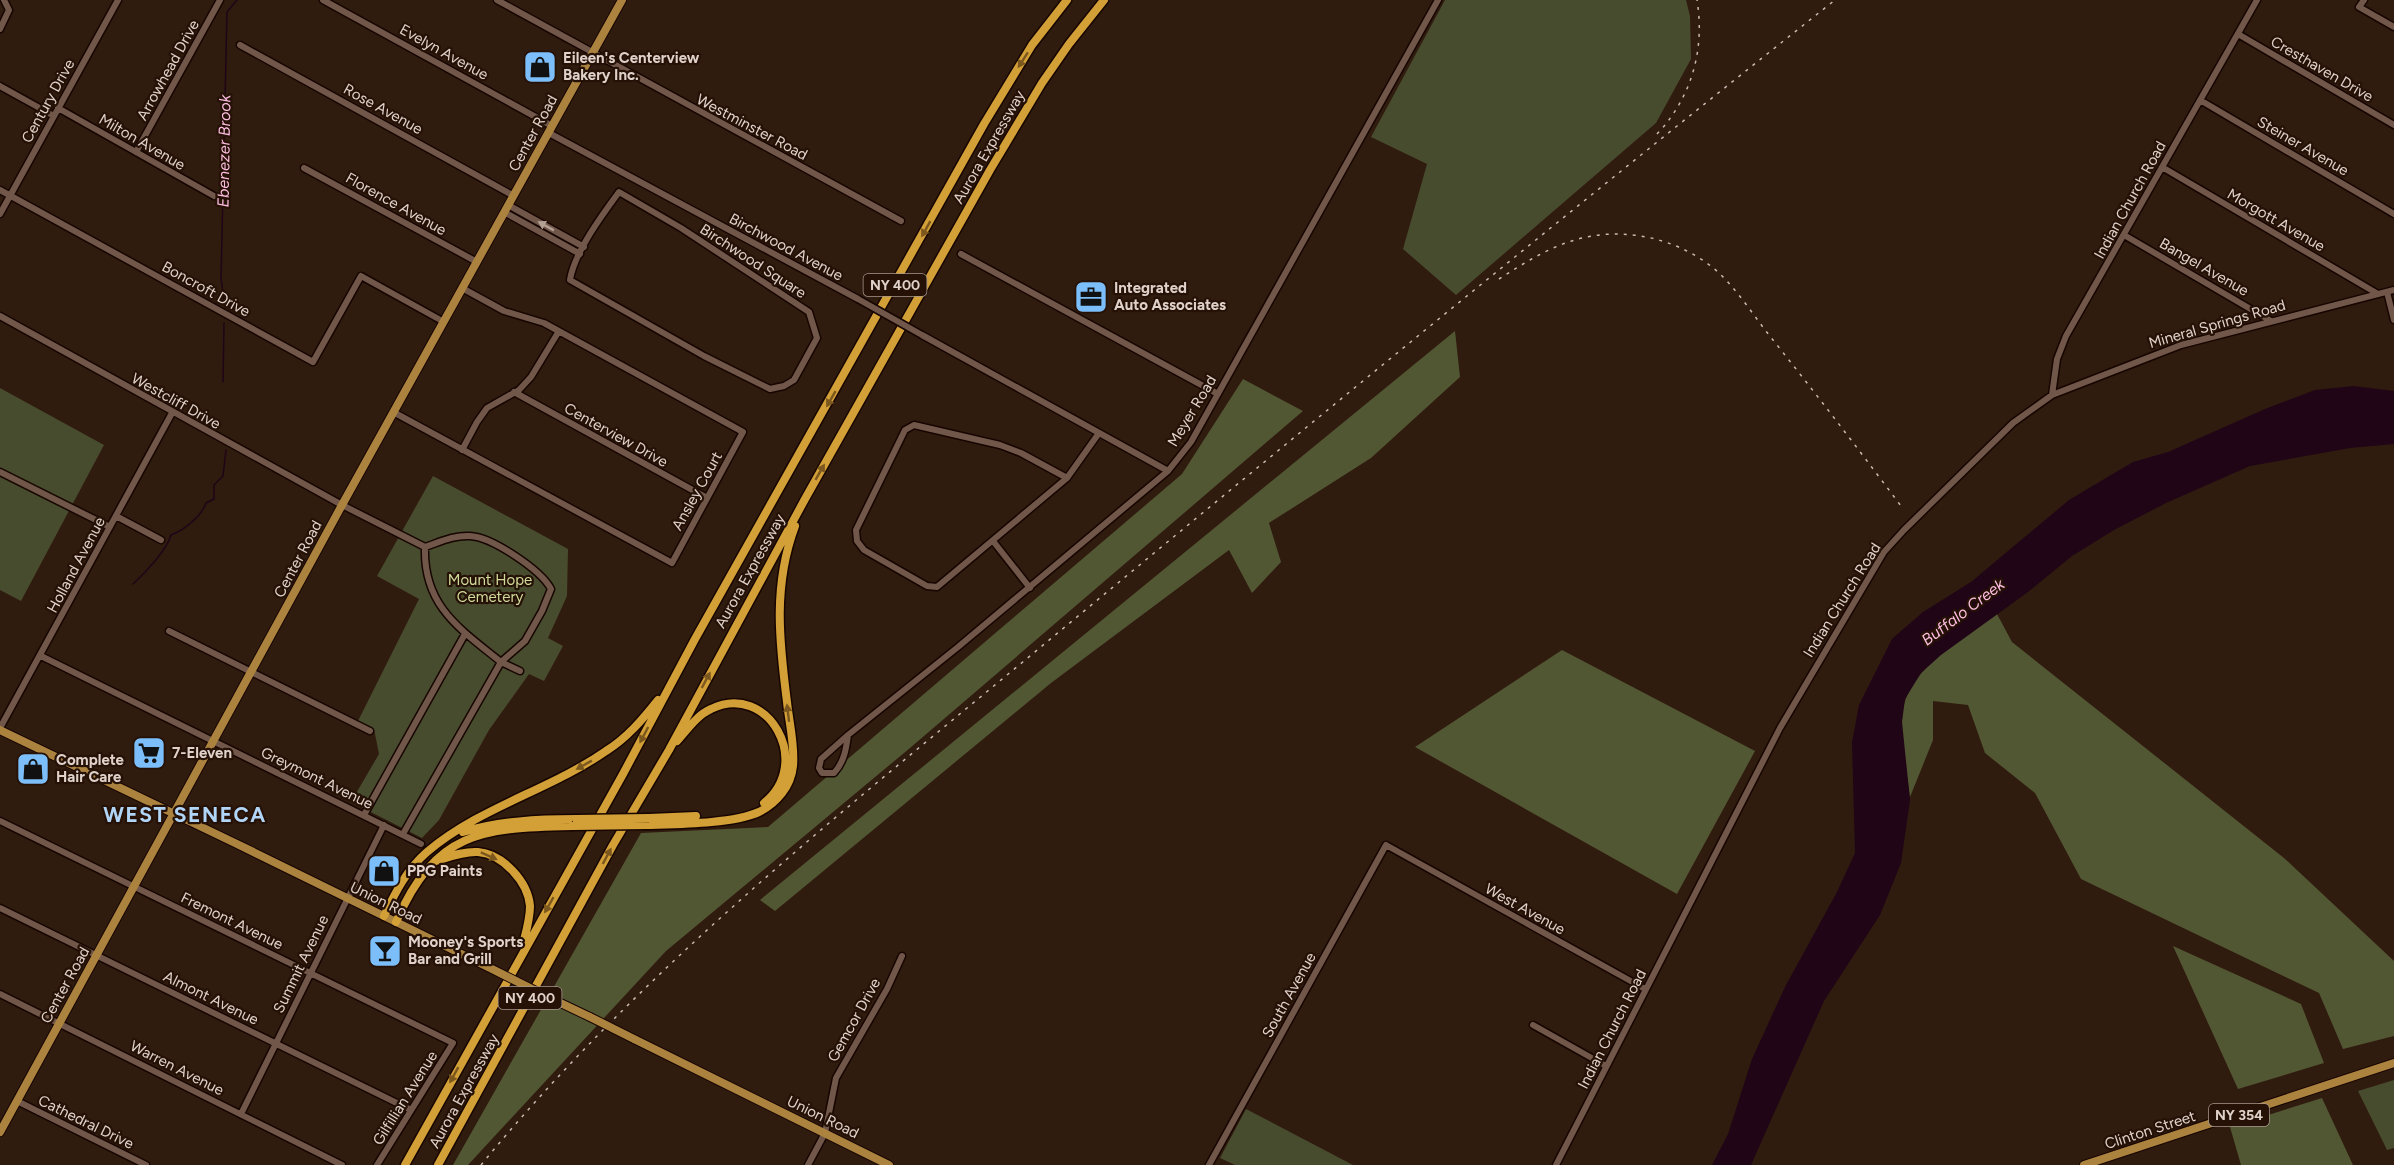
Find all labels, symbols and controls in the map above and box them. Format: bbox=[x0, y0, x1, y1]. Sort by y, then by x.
street label: Arrowhead Drive bbox=[133, 17, 203, 123]
street label: Evelyn Avenue bbox=[396, 20, 492, 84]
street label: Cresthaven Drive bbox=[2268, 32, 2376, 106]
shop icon: Eileen's Centerview Bakery Inc. bbox=[522, 49, 558, 85]
place label: Eileen's Centerview Bakery Inc. bbox=[563, 49, 700, 84]
one-way arrow bbox=[1017, 51, 1029, 67]
street label: Century Drive bbox=[18, 56, 78, 146]
street label: Rose Avenue bbox=[340, 80, 426, 138]
street label: Aurora Expressway bbox=[949, 87, 1029, 207]
street label: Westminster Road bbox=[693, 90, 811, 164]
street label: Center Road bbox=[505, 92, 561, 174]
water label: Ebenezer Brook bbox=[214, 93, 235, 208]
street label: Milton Avenue bbox=[96, 110, 188, 174]
street label: Steiner Avenue bbox=[2254, 113, 2352, 179]
street label: Indian Church Road bbox=[2090, 138, 2170, 262]
street label: Florence Avenue bbox=[342, 169, 450, 239]
street label: Morgott Avenue bbox=[2224, 185, 2328, 255]
street label: Birchwood Avenue bbox=[726, 209, 846, 285]
street label: Birchwood Square bbox=[697, 220, 809, 302]
one-way arrow bbox=[537, 221, 554, 231]
one-way arrow bbox=[921, 221, 931, 238]
street label: Bangel Avenue bbox=[2156, 234, 2252, 300]
street label: Boncroft Drive bbox=[159, 257, 253, 321]
road number: NY 400 bbox=[864, 274, 926, 296]
office icon: Integrated Auto Associates bbox=[1073, 279, 1109, 315]
place label: Integrated Auto Associates bbox=[1114, 279, 1226, 314]
street label: Mineral Springs Road bbox=[2147, 296, 2287, 352]
street label: Westcliff Drive bbox=[128, 369, 224, 433]
street label: Meyer Road bbox=[1164, 372, 1220, 450]
one-way arrow bbox=[826, 391, 836, 408]
street label: Centerview Drive bbox=[561, 399, 671, 471]
street label: Ansley Court bbox=[668, 448, 726, 533]
one-way arrow bbox=[815, 464, 826, 480]
street label: Aurora Expressway bbox=[711, 511, 789, 631]
street label: Holland Avenue bbox=[43, 514, 109, 616]
street label: Center Road bbox=[270, 517, 326, 601]
street label: Indian Church Road bbox=[1799, 539, 1885, 661]
park label: Mount Hope Cemetery bbox=[448, 571, 532, 606]
water label: Buffalo Creek bbox=[1918, 574, 2009, 649]
one-way arrow bbox=[701, 671, 711, 688]
one-way arrow bbox=[783, 704, 793, 723]
one-way arrow bbox=[639, 727, 649, 744]
supermarket icon: 7-Eleven bbox=[131, 735, 167, 771]
street label: Greymont Avenue bbox=[258, 743, 376, 813]
place label: 7-Eleven bbox=[172, 744, 232, 762]
shop icon: Complete Hair Care bbox=[15, 751, 51, 787]
place label: Complete Hair Care bbox=[56, 751, 125, 786]
one-way arrow bbox=[575, 760, 592, 770]
district label: WEST SENECA bbox=[103, 802, 267, 827]
one-way arrow bbox=[602, 847, 612, 864]
one-way arrow bbox=[481, 852, 498, 861]
shop icon: PPG Paints bbox=[366, 853, 402, 889]
place label: PPG Paints bbox=[407, 862, 482, 880]
street label: Union Road bbox=[347, 878, 425, 928]
street label: West Avenue bbox=[1482, 880, 1568, 938]
street label: Fremont Avenue bbox=[178, 889, 286, 953]
one-way arrow bbox=[543, 897, 554, 913]
street label: Summit Avenue bbox=[270, 912, 332, 1016]
bar icon: Mooney's Sports Bar and Grill bbox=[367, 933, 403, 969]
place label: Mooney's Sports Bar and Grill bbox=[408, 933, 523, 968]
street label: Center Road bbox=[37, 944, 93, 1026]
street label: South Avenue bbox=[1258, 949, 1320, 1041]
street label: Indian Church Road bbox=[1574, 966, 1650, 1092]
street label: Almont Avenue bbox=[161, 967, 261, 1029]
street label: Gemcor Drive bbox=[824, 975, 884, 1065]
road number: NY 400 bbox=[498, 987, 562, 1009]
street label: Aurora Expressway bbox=[425, 1031, 503, 1151]
street label: Warren Avenue bbox=[127, 1037, 227, 1099]
street label: Gilfillian Avenue bbox=[369, 1048, 441, 1148]
one-way arrow bbox=[449, 1067, 459, 1084]
street label: Cathedral Drive bbox=[35, 1091, 137, 1153]
street label: Union Road bbox=[784, 1092, 862, 1142]
road number: NY 354 bbox=[2209, 1104, 2269, 1126]
street label: Clinton Street bbox=[2102, 1107, 2198, 1153]

